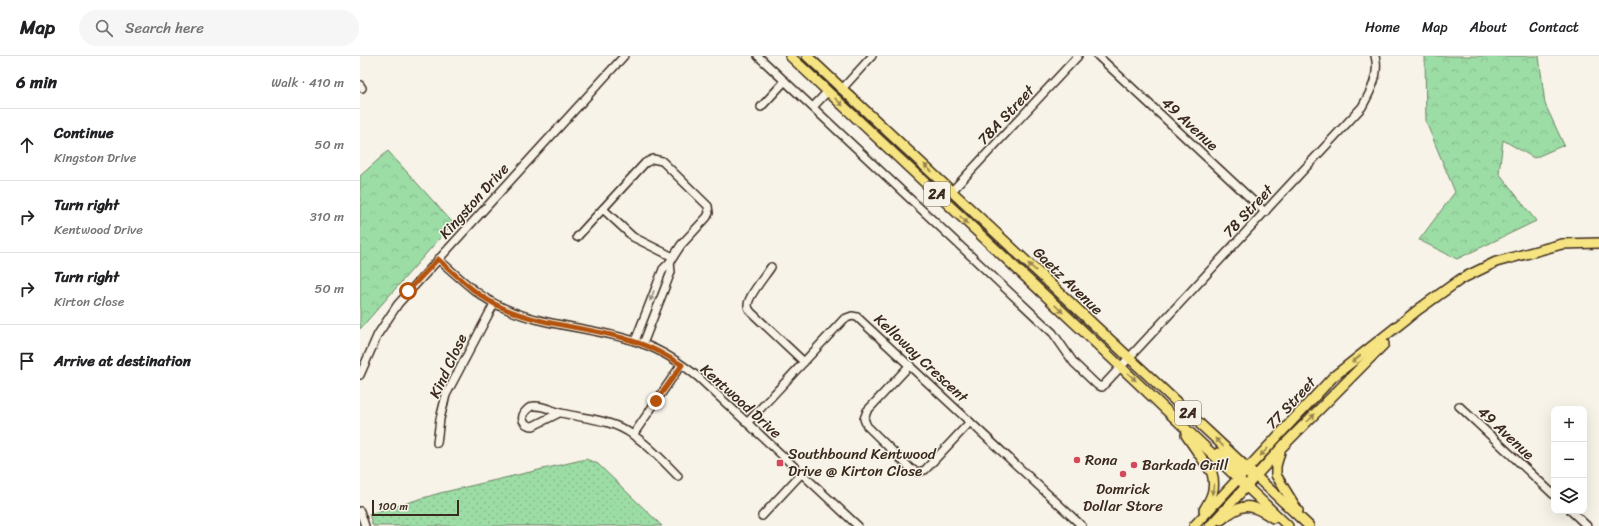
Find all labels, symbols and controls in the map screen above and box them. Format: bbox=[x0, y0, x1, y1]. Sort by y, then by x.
search box bbox=[79, 10, 359, 46]
text: Map bbox=[20, 11, 55, 44]
text: Search here bbox=[125, 15, 204, 41]
text: Home bbox=[1365, 15, 1400, 40]
text: Map bbox=[1422, 15, 1448, 40]
text: About bbox=[1470, 15, 1507, 40]
text: Contact bbox=[1529, 15, 1579, 40]
icon: search bbox=[93, 17, 115, 39]
text: 6 min bbox=[16, 67, 57, 97]
text: Walk · 410 m bbox=[271, 71, 344, 94]
street label: 78A Street bbox=[971, 78, 1042, 151]
street label: 49 Avenue bbox=[1155, 90, 1225, 158]
one-way arrow bbox=[834, 97, 844, 107]
text: Continue bbox=[54, 120, 114, 146]
text: 50 m bbox=[314, 133, 344, 156]
icon: ahead bbox=[16, 134, 38, 156]
text: Kingston Drive bbox=[54, 146, 137, 169]
street label: Kingston Drive bbox=[432, 157, 516, 245]
one-way arrow bbox=[923, 163, 933, 173]
street label: 78 Street bbox=[1216, 178, 1280, 244]
road number: 2A bbox=[924, 182, 950, 206]
text: Turn right bbox=[54, 192, 119, 218]
text: 310 m bbox=[310, 205, 344, 228]
icon: right bbox=[16, 206, 38, 228]
one-way arrow bbox=[959, 215, 969, 224]
text: Kentwood Drive bbox=[54, 218, 143, 241]
street label: Gaetz Avenue bbox=[1027, 240, 1110, 322]
one-way arrow bbox=[1028, 263, 1037, 272]
text: Turn right bbox=[54, 264, 119, 290]
text: 50 m bbox=[314, 277, 344, 300]
icon: right bbox=[16, 278, 38, 300]
route start bbox=[399, 282, 417, 300]
text: Kirton Close bbox=[54, 290, 124, 313]
one-way arrow bbox=[649, 290, 655, 302]
one-way arrow bbox=[1054, 304, 1064, 313]
street label: Kelloway Crescent bbox=[868, 307, 975, 410]
street label: Kind Close bbox=[422, 329, 474, 403]
text: Arrive at destination bbox=[54, 348, 191, 374]
icon: arrive bbox=[16, 350, 38, 372]
one-way arrow bbox=[1350, 355, 1361, 364]
street label: Kentwood Drive bbox=[694, 357, 788, 445]
street label: 77 Street bbox=[1259, 370, 1323, 435]
one-way arrow bbox=[1127, 372, 1137, 382]
route end bbox=[647, 392, 665, 410]
street label: 49 Avenue bbox=[1471, 399, 1541, 467]
road number: 2A bbox=[1175, 401, 1201, 425]
map controls bbox=[1551, 406, 1587, 514]
button: + bbox=[1551, 406, 1587, 442]
one-way arrow bbox=[1306, 413, 1316, 423]
one-way arrow bbox=[1215, 438, 1224, 447]
place label: Southbound Kentwood Drive @ Kirton Close bbox=[788, 441, 937, 484]
button: − bbox=[1551, 442, 1587, 478]
place label: Rona bbox=[1085, 447, 1118, 473]
one-way arrow bbox=[1259, 447, 1269, 457]
place label: Barkada Grill bbox=[1142, 452, 1229, 478]
marker: Rona bbox=[1072, 455, 1082, 465]
marker: Southbound Kentwood Drive @ Kirton Close bbox=[775, 458, 785, 468]
marker: Barkada Grill bbox=[1129, 460, 1139, 470]
marker: Domrick Dollar Store bbox=[1118, 469, 1128, 479]
place label: Domrick Dollar Store bbox=[1083, 476, 1163, 519]
button: layers bbox=[1551, 478, 1587, 514]
one-way arrow bbox=[1210, 483, 1216, 495]
text: 100 m bbox=[378, 497, 408, 516]
scale bar bbox=[372, 498, 459, 517]

